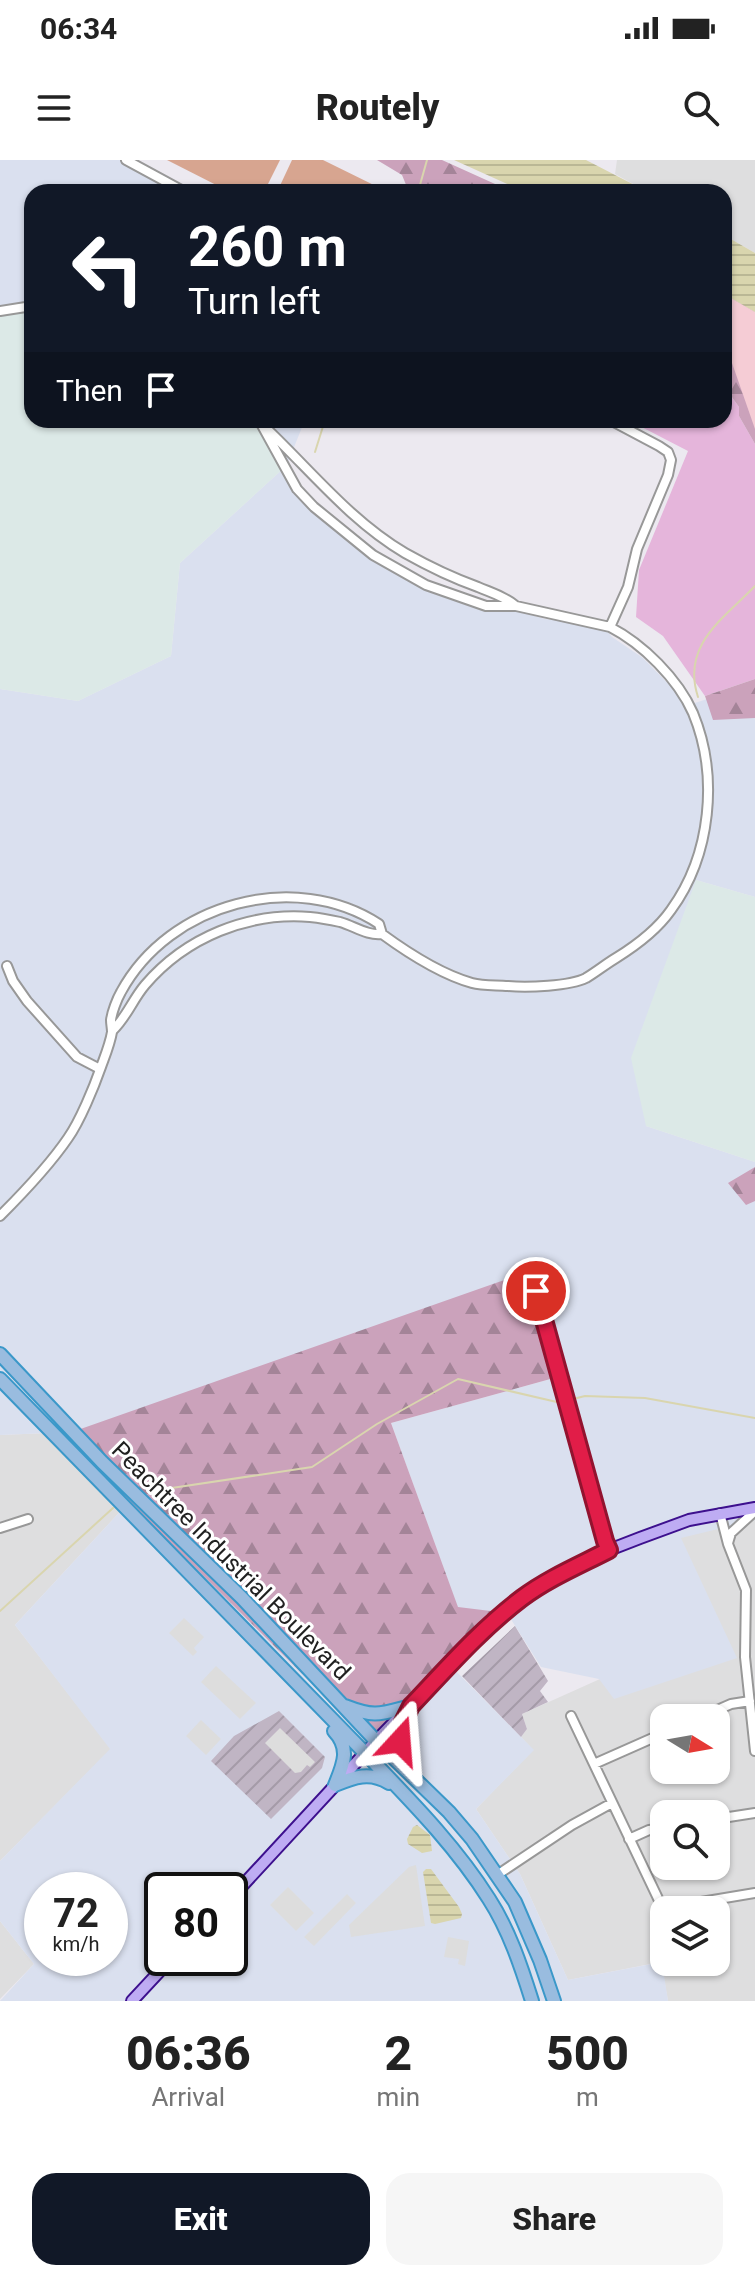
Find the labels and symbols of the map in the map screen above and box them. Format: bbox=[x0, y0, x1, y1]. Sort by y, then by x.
pin bbox=[502, 1257, 570, 1325]
street label: Peachtree Industrial Boulevard bbox=[106, 1436, 356, 1686]
position arrow bbox=[358, 1699, 442, 1783]
north arrow bbox=[650, 1704, 730, 1784]
speed limit sign: 80 bbox=[144, 1872, 248, 1976]

